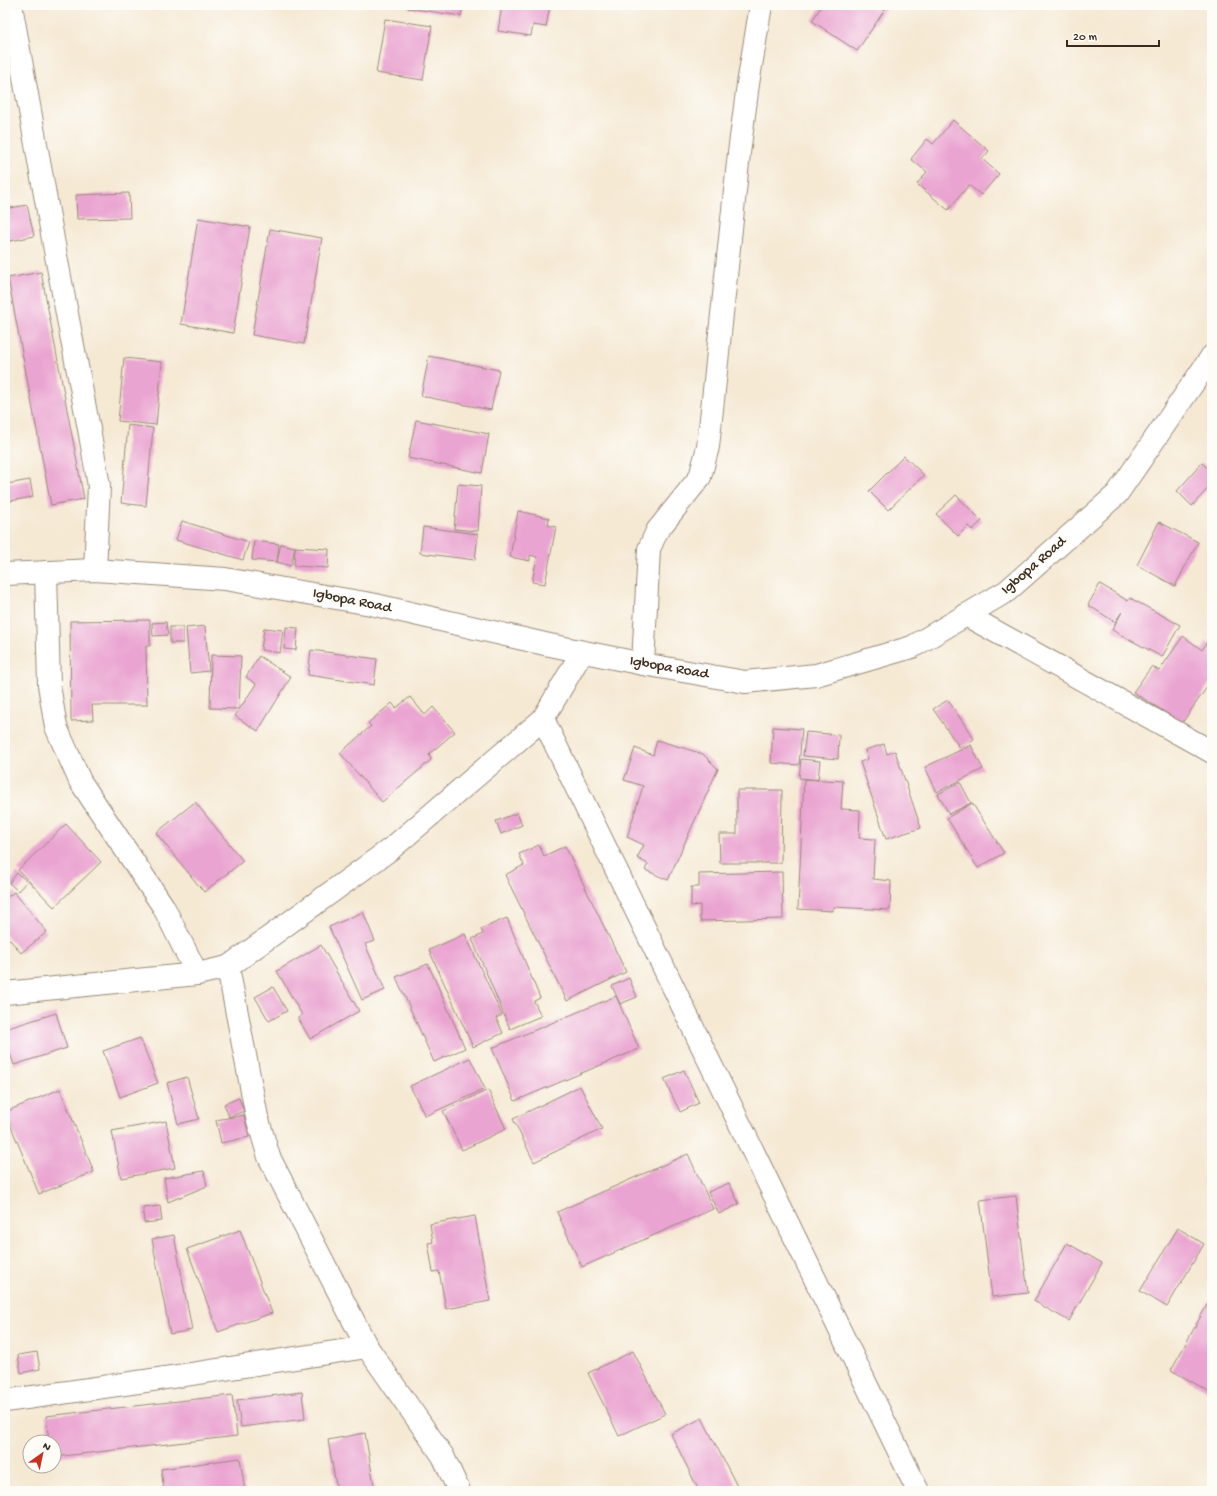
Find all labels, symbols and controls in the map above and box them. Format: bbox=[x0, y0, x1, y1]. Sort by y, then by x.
scale bar bbox=[1067, 22, 1159, 48]
text: 20 m bbox=[1073, 31, 1098, 45]
street label: Igbopa Road bbox=[998, 532, 1071, 599]
street label: Igbopa Road bbox=[311, 585, 394, 618]
street label: Igbopa Road bbox=[628, 652, 711, 684]
north arrow bbox=[22, 1434, 62, 1474]
text: N bbox=[40, 1440, 53, 1454]

